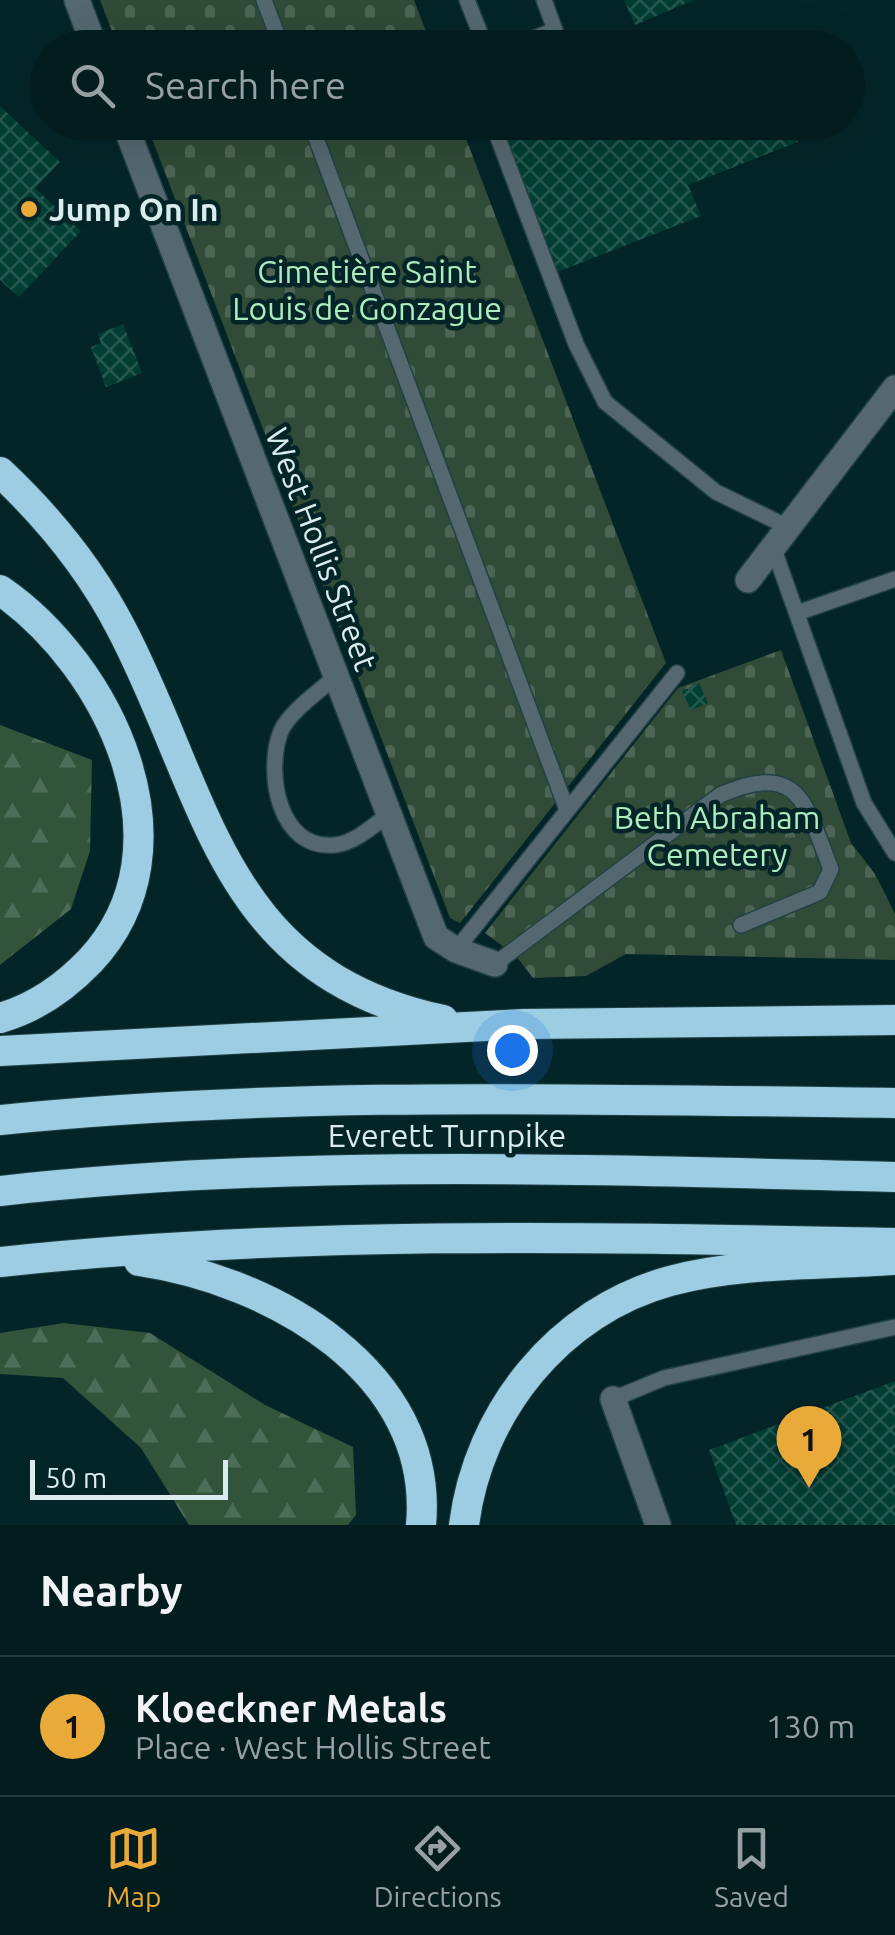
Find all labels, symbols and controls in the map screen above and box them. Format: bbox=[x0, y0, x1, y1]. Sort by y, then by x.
search box bbox=[30, 30, 865, 140]
icon: search bbox=[65, 58, 120, 113]
text: Search here bbox=[145, 64, 346, 106]
place label: Jump On In bbox=[49, 191, 219, 227]
marker: Jump On In bbox=[18, 198, 40, 220]
park label: Cimetière Saint Louis de Gonzague bbox=[232, 253, 502, 326]
street label: West Hollis Street bbox=[259, 423, 385, 676]
park label: Beth Abraham Cemetery bbox=[614, 799, 820, 872]
your location bbox=[487, 1025, 538, 1076]
street label: Everett Turnpike bbox=[328, 1117, 566, 1153]
pin: 1 bbox=[776, 1406, 842, 1488]
scale bar bbox=[30, 1455, 228, 1500]
text: 50 m bbox=[45, 1462, 107, 1493]
text: Nearby bbox=[40, 1567, 183, 1614]
text: Kloeckner Metals bbox=[135, 1687, 447, 1729]
text: 1 bbox=[63, 1708, 82, 1744]
text: 130 m bbox=[766, 1708, 855, 1744]
text: Place · West Hollis Street bbox=[135, 1729, 491, 1765]
tab: Map bbox=[106, 1821, 161, 1912]
tab: Directions bbox=[374, 1821, 502, 1912]
tab: Saved bbox=[714, 1821, 789, 1912]

